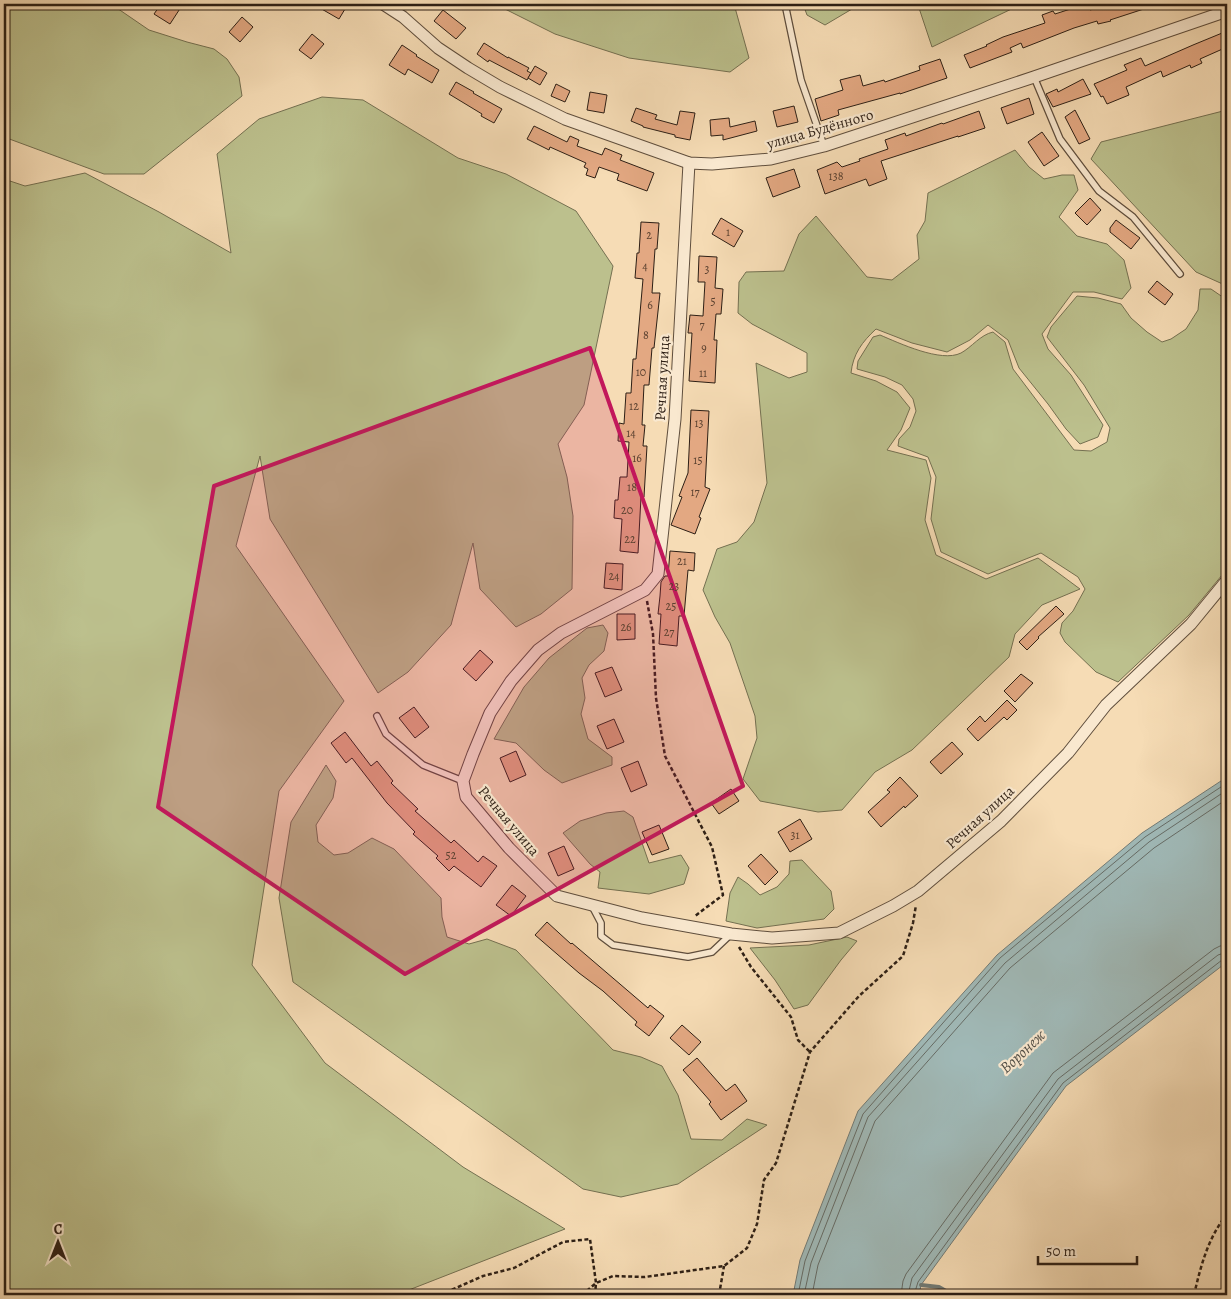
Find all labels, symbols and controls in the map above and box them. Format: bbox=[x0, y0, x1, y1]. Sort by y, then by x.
street label: улица Будённого bbox=[763, 104, 876, 154]
house number: 138 bbox=[829, 168, 844, 184]
house number: 1 bbox=[726, 224, 730, 240]
house number: 2 bbox=[646, 227, 652, 243]
house number: 4 bbox=[642, 258, 648, 274]
house number: 3 bbox=[705, 261, 710, 277]
house number: 5 bbox=[710, 293, 716, 309]
house number: 6 bbox=[647, 297, 653, 313]
house number: 7 bbox=[699, 317, 705, 333]
house number: 8 bbox=[643, 327, 649, 343]
street label: Речная улица bbox=[650, 335, 674, 421]
house number: 9 bbox=[701, 340, 707, 356]
house number: 10 bbox=[636, 364, 646, 380]
house number: 11 bbox=[699, 365, 707, 381]
house number: 12 bbox=[629, 398, 639, 414]
house number: 13 bbox=[694, 415, 704, 431]
house number: 14 bbox=[626, 425, 636, 441]
house number: 16 bbox=[632, 450, 642, 466]
house number: 15 bbox=[693, 452, 703, 468]
house number: 18 bbox=[627, 479, 637, 495]
house number: 17 bbox=[690, 484, 701, 500]
house number: 20 bbox=[621, 502, 633, 518]
house number: 22 bbox=[624, 531, 636, 547]
house number: 21 bbox=[677, 553, 687, 569]
house number: 24 bbox=[608, 568, 620, 584]
house number: 23 bbox=[669, 578, 679, 594]
house number: 25 bbox=[666, 598, 676, 614]
house number: 26 bbox=[620, 619, 632, 635]
house number: 27 bbox=[664, 624, 675, 640]
street label: Речная улица bbox=[941, 781, 1019, 853]
street label: Речная улица bbox=[474, 782, 544, 860]
house number: 31 bbox=[790, 827, 800, 843]
house number: 52 bbox=[446, 847, 457, 863]
water label: Воронеж bbox=[995, 1025, 1051, 1078]
north arrow bbox=[32, 1216, 82, 1266]
text: С bbox=[54, 1220, 63, 1239]
scale bar bbox=[1038, 1234, 1137, 1266]
text: 50 m bbox=[1046, 1241, 1076, 1261]

